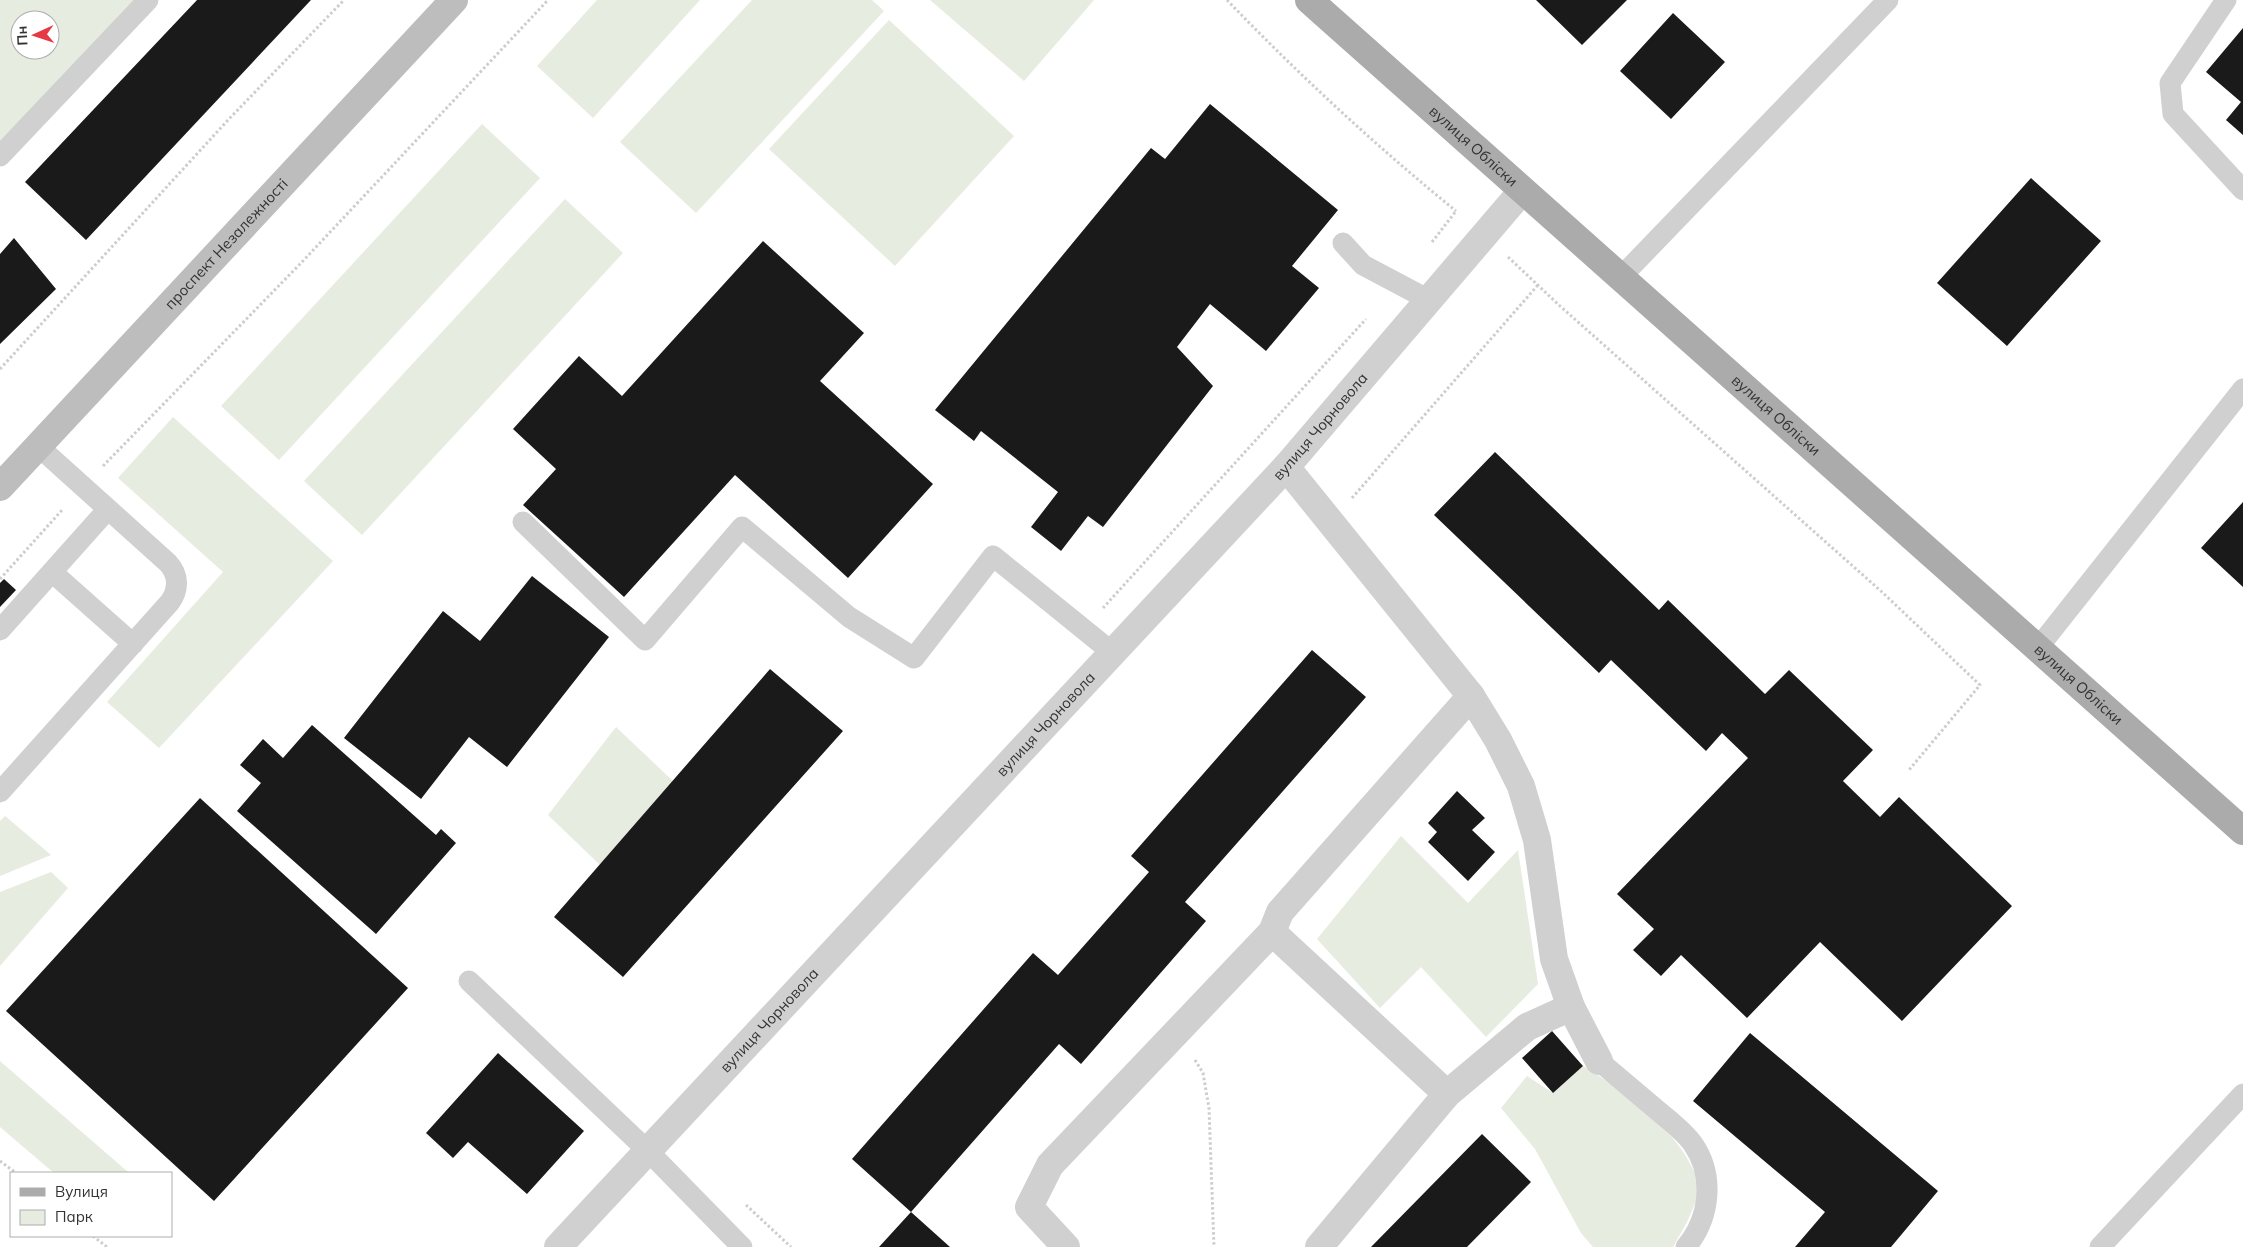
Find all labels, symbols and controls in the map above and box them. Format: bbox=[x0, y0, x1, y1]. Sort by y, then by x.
north arrow bbox=[10, 10, 60, 60]
text: Пн bbox=[13, 25, 32, 46]
street label: вулиця Обліски bbox=[1425, 101, 1522, 190]
street label: проспект Незалежності bbox=[160, 174, 292, 313]
street label: вулиця Чорновола bbox=[1268, 368, 1372, 484]
street label: вулиця Обліски bbox=[1728, 371, 1825, 460]
street label: вулиця Обліски bbox=[2031, 640, 2127, 729]
street label: вулиця Чорновола bbox=[992, 668, 1099, 780]
street label: вулиця Чорновола bbox=[716, 964, 823, 1076]
legend bbox=[10, 1172, 172, 1237]
text: Вулиця bbox=[55, 1182, 108, 1201]
text: Парк bbox=[55, 1207, 94, 1226]

